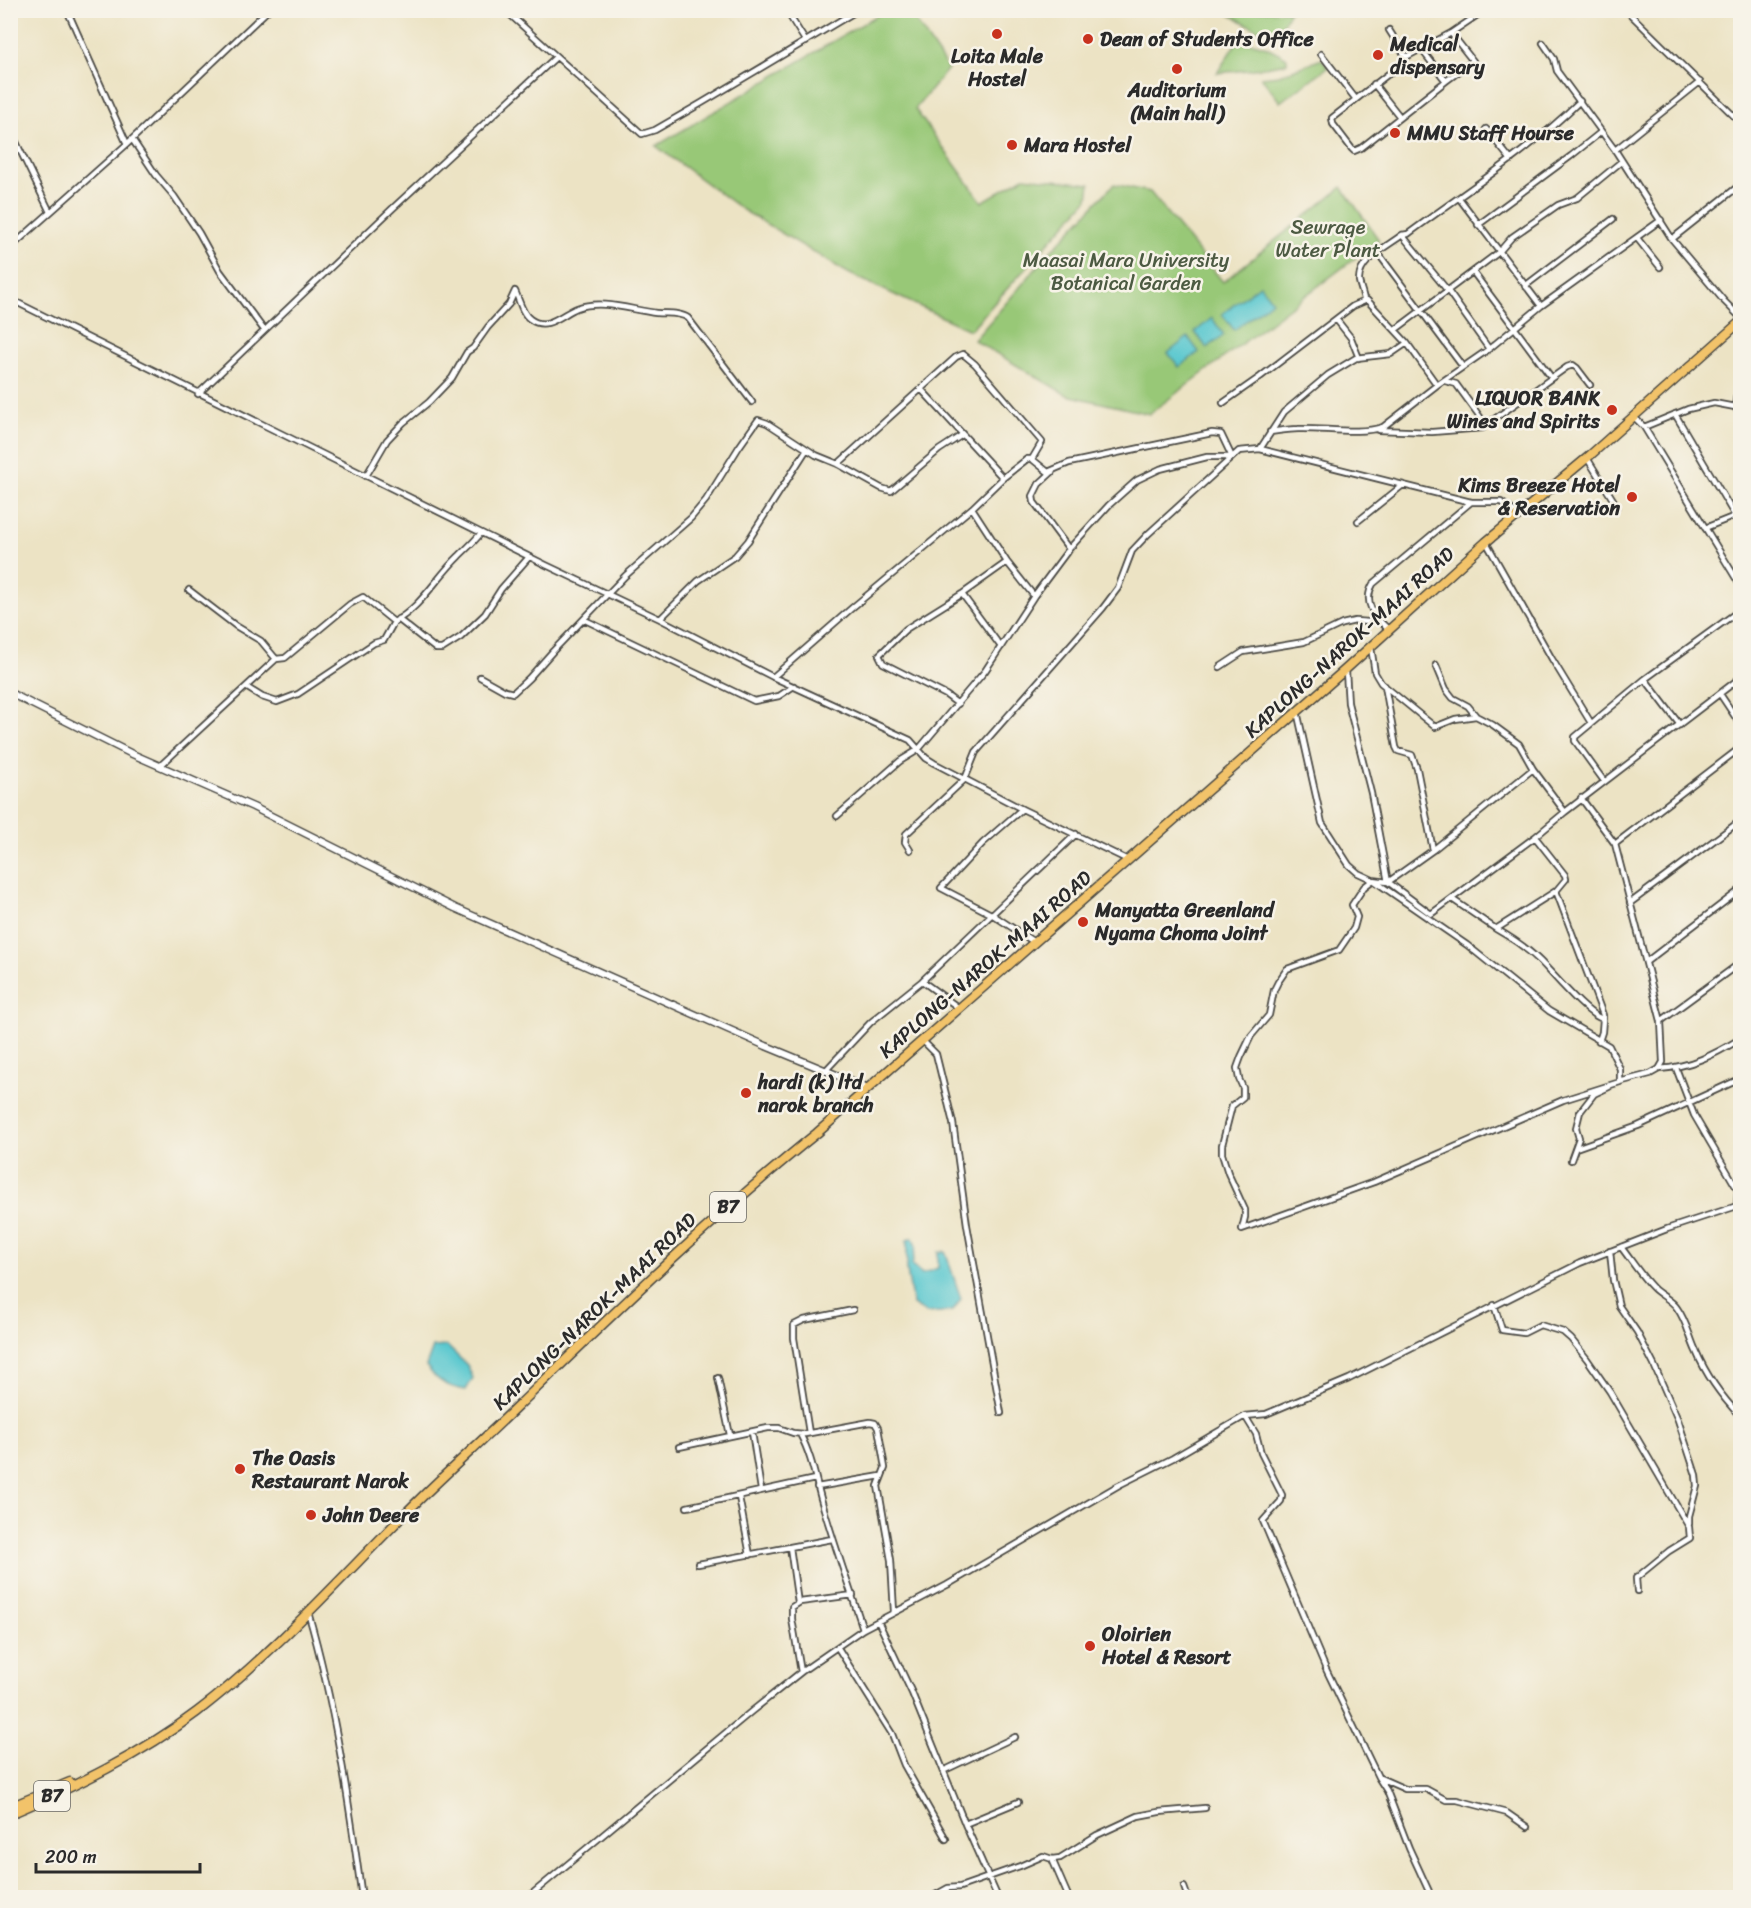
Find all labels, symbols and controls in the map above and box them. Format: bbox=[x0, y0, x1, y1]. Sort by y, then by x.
place label: Dean of Students Office bbox=[1100, 22, 1315, 57]
marker: Loita Male Hostel bbox=[990, 27, 1004, 41]
place label: Medical dispensary bbox=[1389, 27, 1485, 85]
marker: Dean of Students Office bbox=[1081, 32, 1095, 46]
place label: Loita Male Hostel bbox=[951, 39, 1044, 97]
marker: Medical dispensary bbox=[1371, 48, 1385, 62]
marker: Auditorium (Main hall) bbox=[1170, 62, 1184, 76]
place label: Auditorium (Main hall) bbox=[1127, 73, 1227, 131]
place label: MMU Staff Hourse bbox=[1406, 116, 1575, 151]
marker: MMU Staff Hourse bbox=[1388, 126, 1402, 140]
place label: Mara Hostel bbox=[1023, 128, 1132, 163]
marker: Mara Hostel bbox=[1005, 138, 1019, 152]
park label: Sewrage Water Plant bbox=[1276, 210, 1381, 268]
park label: Maasai Mara University Botanical Garden bbox=[1023, 243, 1230, 301]
place label: LIQUOR BANK Wines and Spirits bbox=[1447, 381, 1601, 439]
marker: LIQUOR BANK Wines and Spirits bbox=[1605, 403, 1619, 417]
place label: Kims Breeze Hotel & Reservation bbox=[1457, 468, 1621, 526]
marker: Kims Breeze Hotel & Reservation bbox=[1625, 490, 1639, 504]
street label: KAPLONG-NAROK-MAAI ROAD bbox=[1236, 538, 1463, 747]
street label: KAPLONG-NAROK-MAAI ROAD bbox=[871, 861, 1100, 1067]
place label: Manyatta Greenland Nyama Choma Joint bbox=[1094, 893, 1276, 951]
marker: Manyatta Greenland Nyama Choma Joint bbox=[1076, 915, 1090, 929]
place label: hardi (k) ltd narok branch bbox=[757, 1065, 874, 1123]
marker: hardi (k) ltd narok branch bbox=[739, 1086, 753, 1100]
road number: B7 bbox=[710, 1192, 746, 1222]
street label: KAPLONG-NAROK-MAAI ROAD bbox=[484, 1204, 705, 1419]
place label: The Oasis Restaurant Narok bbox=[251, 1441, 410, 1499]
marker: The Oasis Restaurant Narok bbox=[233, 1462, 247, 1476]
place label: John Deere bbox=[322, 1498, 420, 1533]
marker: John Deere bbox=[304, 1508, 318, 1522]
place label: Oloirien Hotel & Resort bbox=[1101, 1617, 1231, 1675]
marker: Oloirien Hotel & Resort bbox=[1083, 1639, 1097, 1653]
road number: B7 bbox=[34, 1781, 70, 1811]
scale bar bbox=[36, 1836, 200, 1874]
text: 200 m bbox=[45, 1841, 97, 1873]

